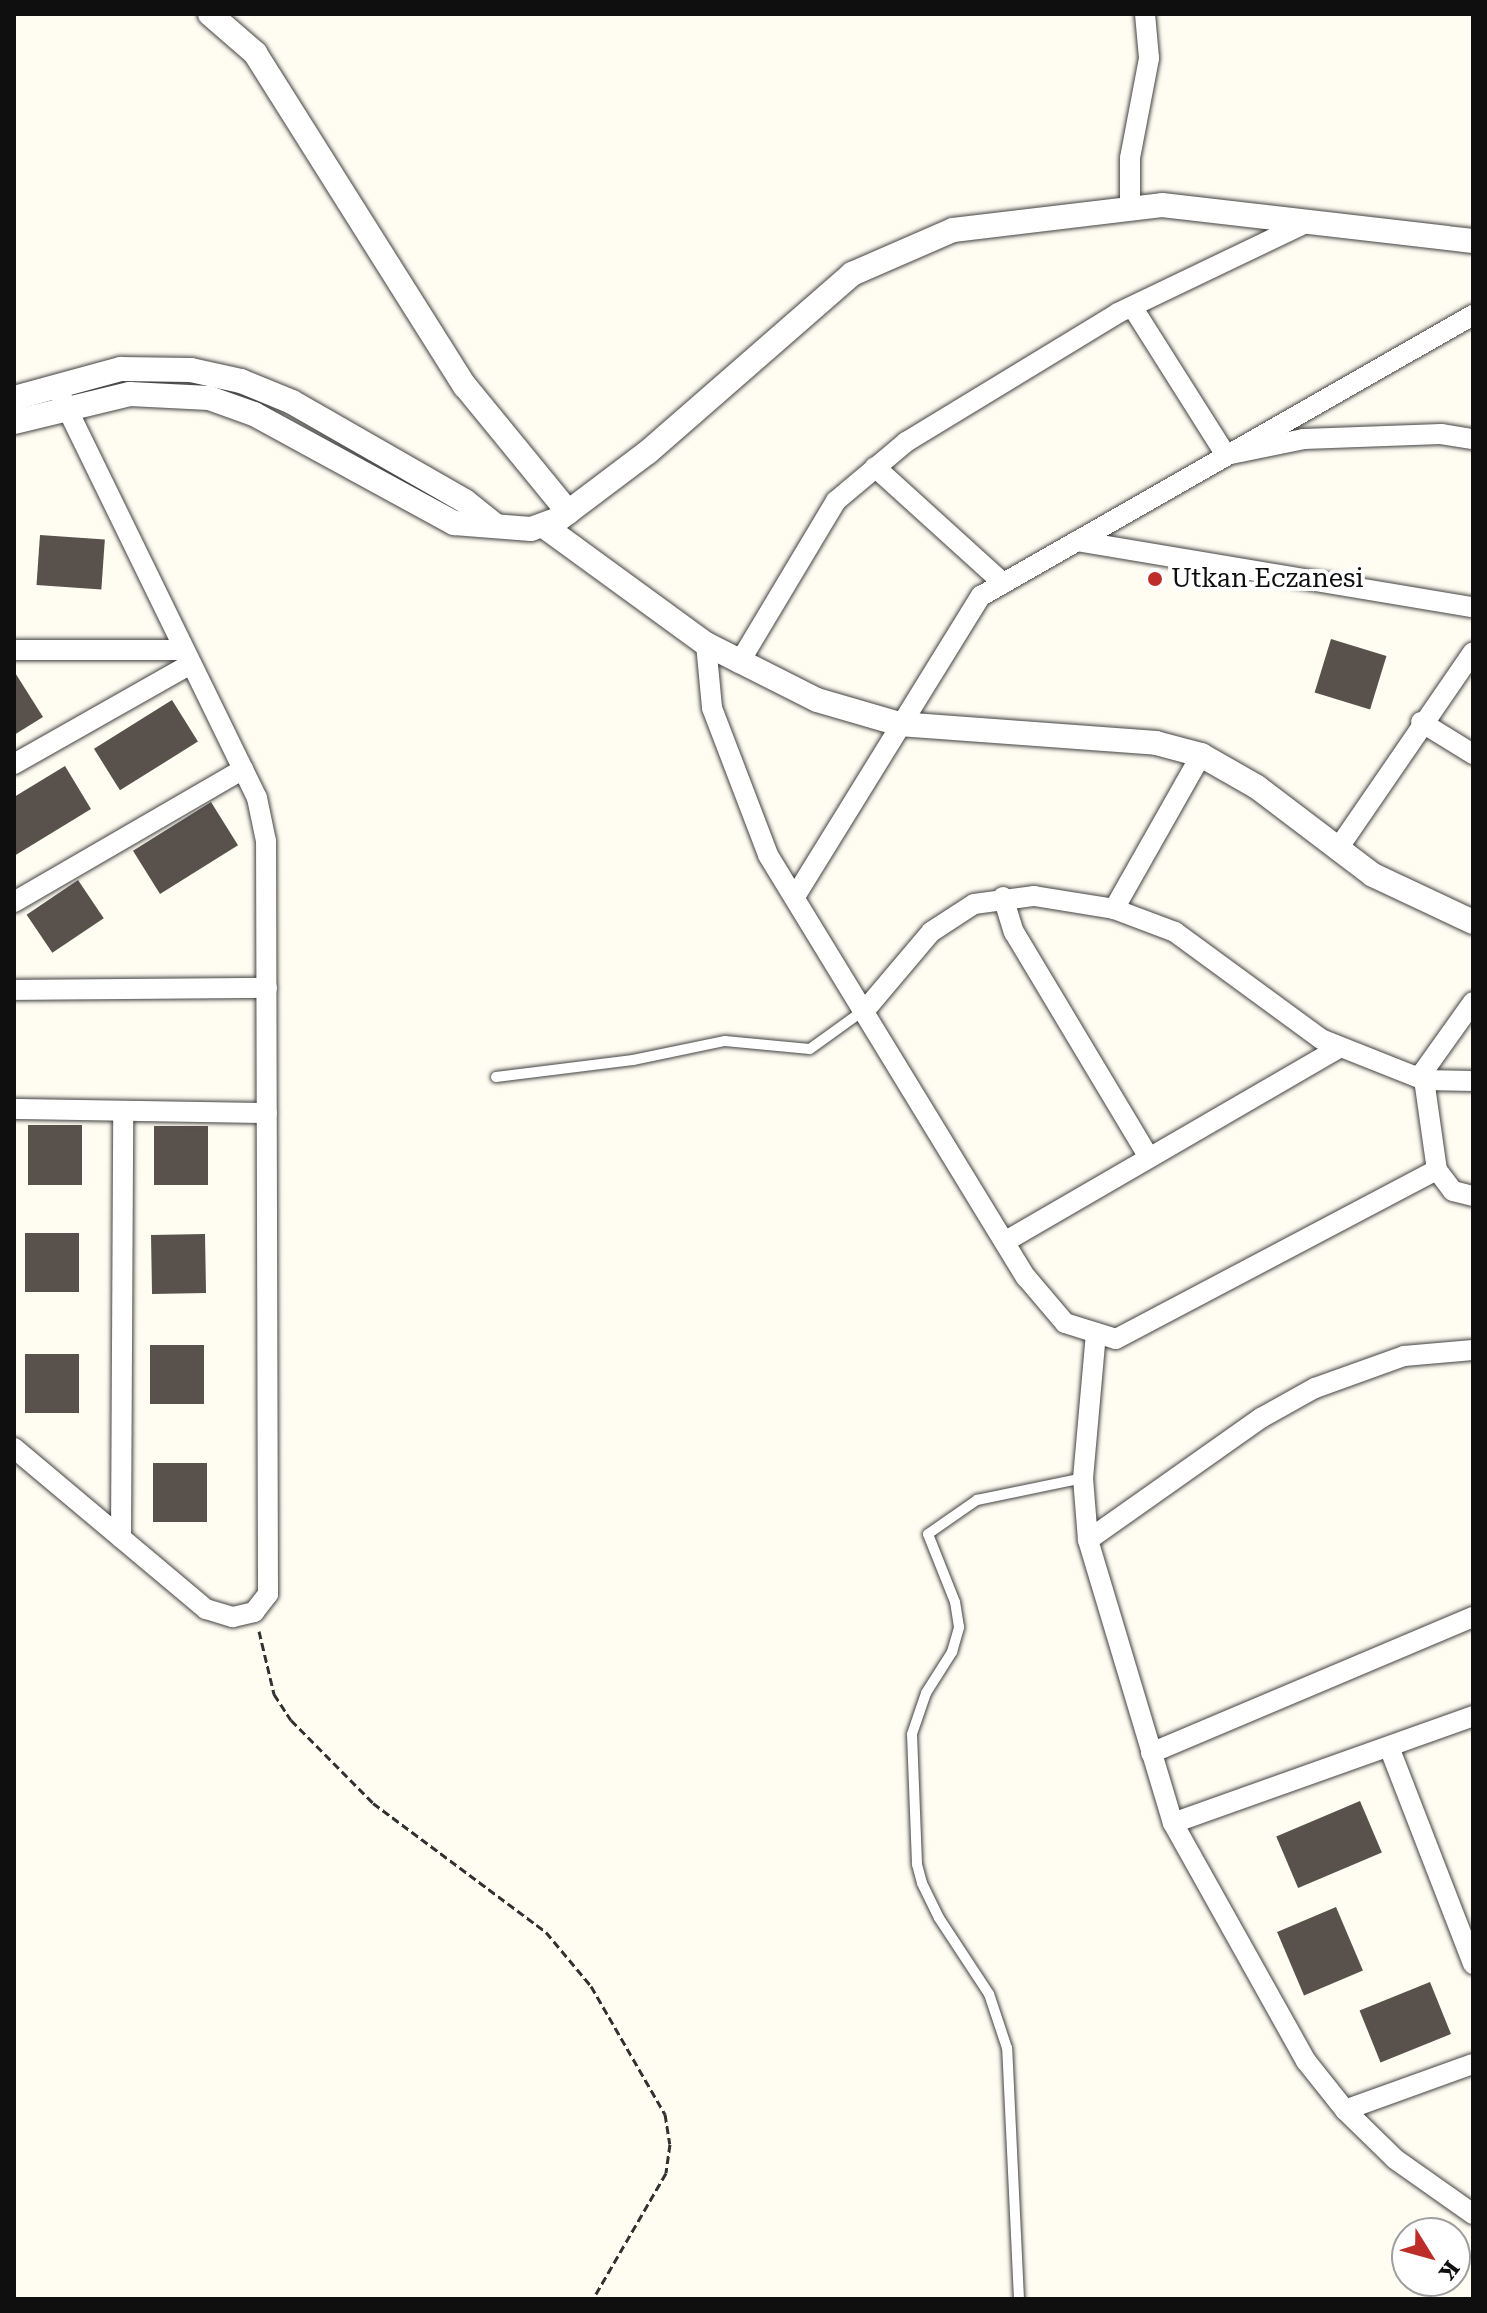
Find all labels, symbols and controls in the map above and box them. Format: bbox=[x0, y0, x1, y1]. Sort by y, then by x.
place label: Utkan Eczanesi bbox=[1171, 563, 1364, 595]
marker: Utkan Eczanesi bbox=[1146, 570, 1164, 588]
north arrow bbox=[1391, 2217, 1471, 2297]
text: K bbox=[1434, 2256, 1464, 2285]

